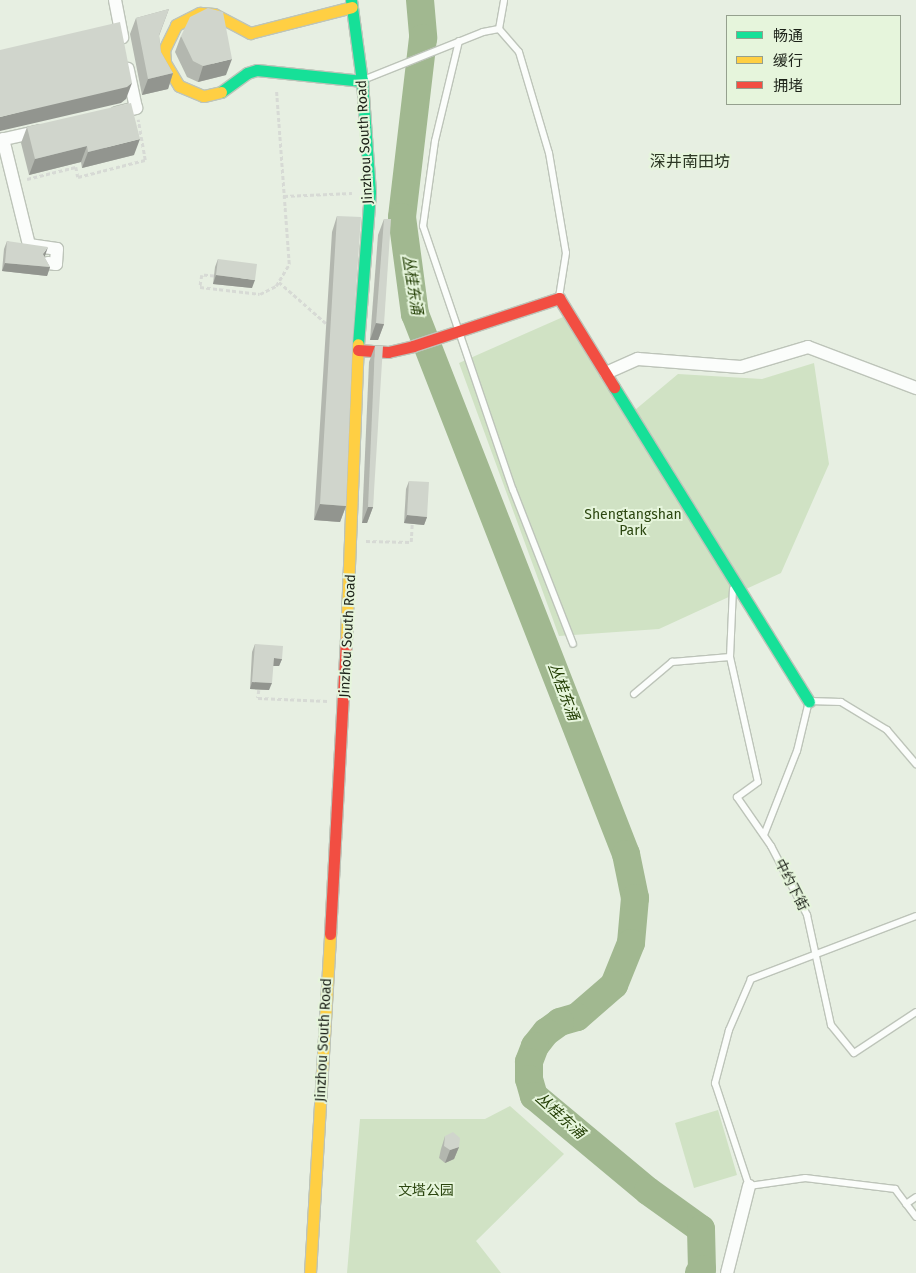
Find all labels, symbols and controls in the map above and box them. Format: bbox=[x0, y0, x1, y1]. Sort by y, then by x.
legend bbox=[726, 15, 901, 105]
text: 畅通 bbox=[773, 27, 803, 45]
text: 缓行 bbox=[773, 52, 803, 70]
text: 拥堵 bbox=[773, 77, 803, 95]
street label: Jinzhou South Road bbox=[353, 80, 377, 204]
district label: 深井南田坊 bbox=[650, 152, 730, 172]
water label: 丛桂东涌 bbox=[398, 254, 426, 316]
park label: Shengtangshan Park bbox=[584, 507, 682, 540]
street label: Jinzhou South Road bbox=[336, 574, 360, 698]
water label: 丛桂东涌 bbox=[544, 661, 582, 723]
street label: 中约下街 bbox=[771, 856, 811, 914]
street label: Jinzhou South Road bbox=[312, 978, 336, 1102]
water label: 丛桂东涌 bbox=[532, 1089, 588, 1143]
park label: 文塔公园 bbox=[398, 1183, 454, 1199]

